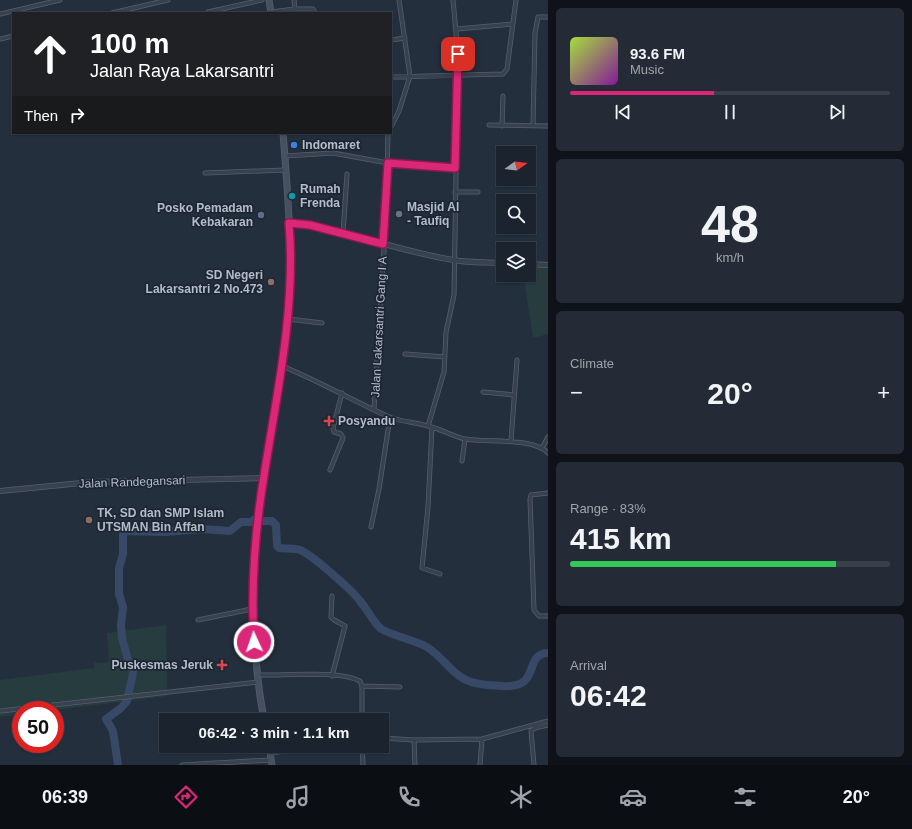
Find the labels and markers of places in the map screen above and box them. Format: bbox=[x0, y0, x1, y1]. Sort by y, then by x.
pin bbox=[441, 37, 475, 71]
place label: Indomaret bbox=[302, 138, 360, 152]
marker: Indomaret bbox=[289, 140, 299, 150]
place label: Rumah Frenda bbox=[300, 182, 341, 210]
marker: Rumah Frenda bbox=[287, 191, 297, 201]
place label: Masjid Al - Taufiq bbox=[407, 200, 459, 228]
place label: Posko Pemadam Kebakaran bbox=[157, 201, 253, 229]
marker: Masjid Al - Taufiq bbox=[394, 209, 404, 219]
marker: Posko Pemadam Kebakaran bbox=[256, 210, 266, 220]
place label: SD Negeri Lakarsantri 2 No.473 bbox=[146, 268, 263, 296]
marker: SD Negeri Lakarsantri 2 No.473 bbox=[266, 277, 276, 287]
place label: Posyandu bbox=[338, 414, 395, 428]
marker: Posyandu bbox=[323, 415, 335, 427]
place label: TK, SD dan SMP Islam UTSMAN Bin Affan bbox=[97, 506, 224, 534]
marker: TK, SD dan SMP Islam UTSMAN Bin Affan bbox=[84, 515, 94, 525]
place label: Puskesmas Jeruk bbox=[112, 658, 213, 672]
marker: Puskesmas Jeruk bbox=[216, 659, 228, 671]

